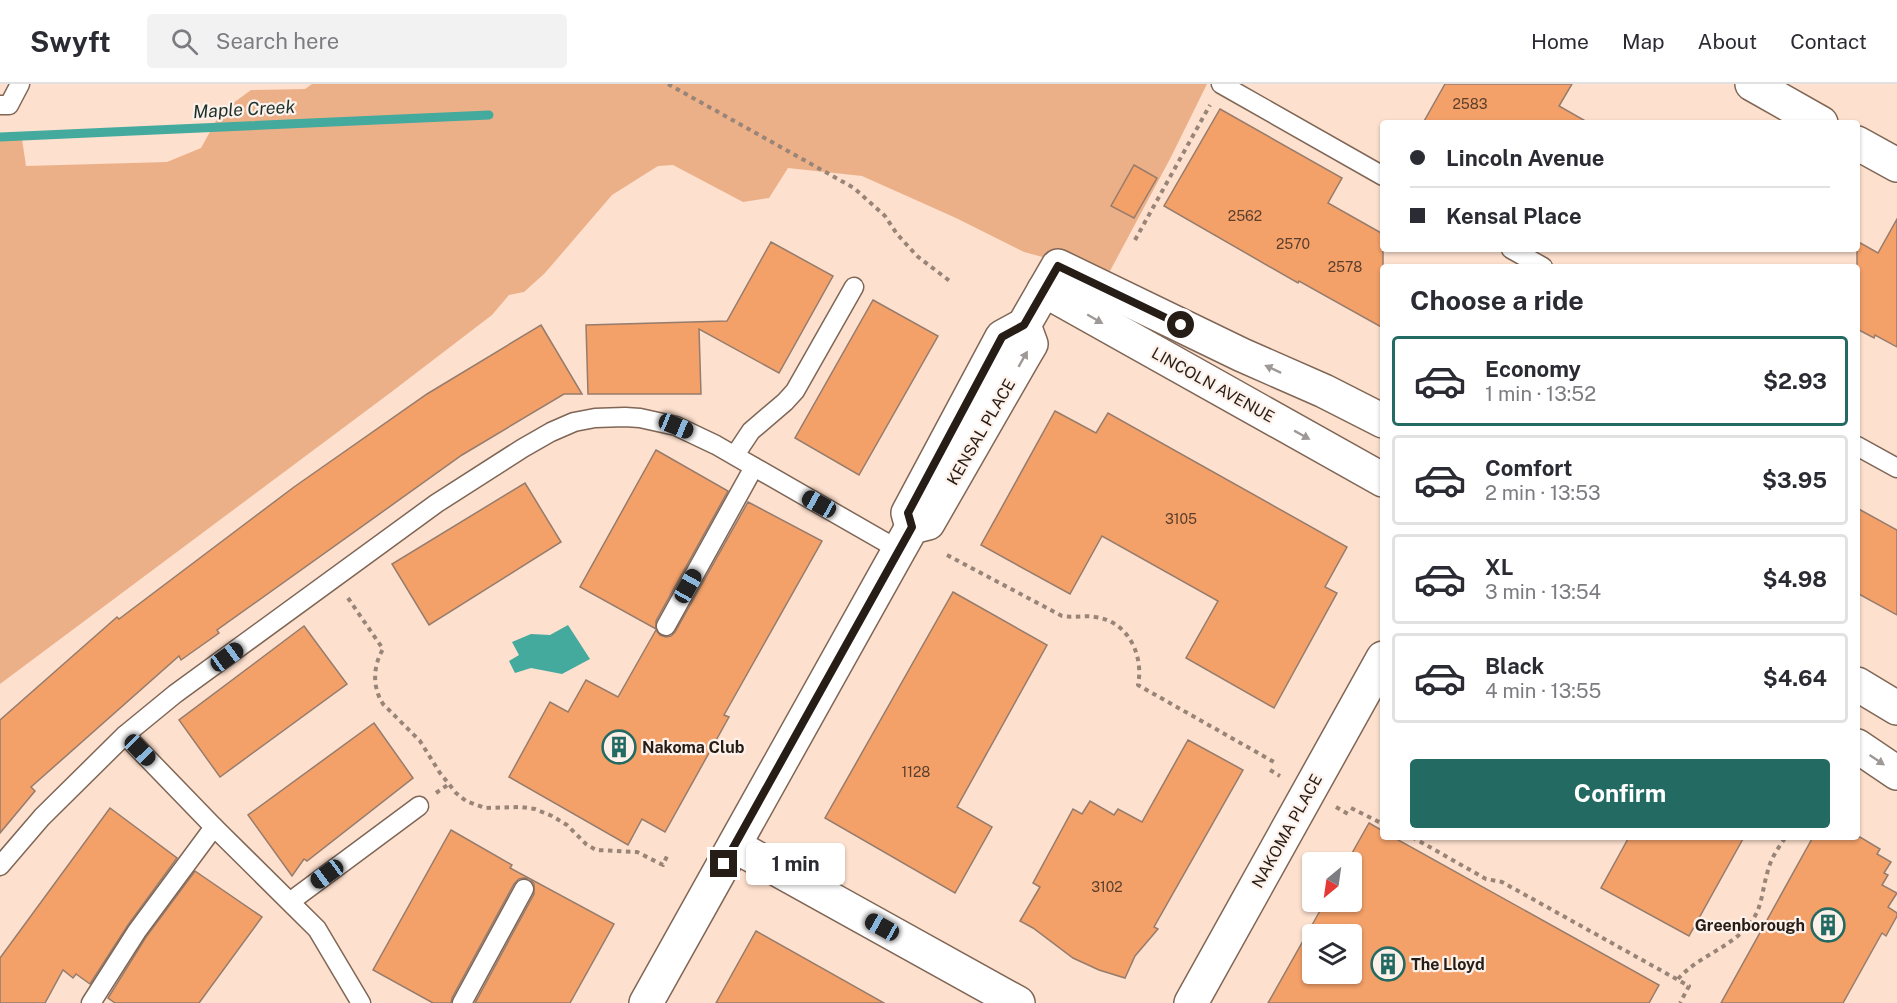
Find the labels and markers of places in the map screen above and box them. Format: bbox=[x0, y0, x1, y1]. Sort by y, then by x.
building icon: Nakoma Club bbox=[601, 729, 637, 765]
place label: Nakoma Club bbox=[642, 738, 745, 757]
building icon: Greenborough bbox=[1810, 907, 1846, 943]
place label: Greenborough bbox=[1695, 916, 1805, 935]
building icon: The Lloyd bbox=[1370, 946, 1406, 982]
place label: The Lloyd bbox=[1411, 955, 1485, 974]

